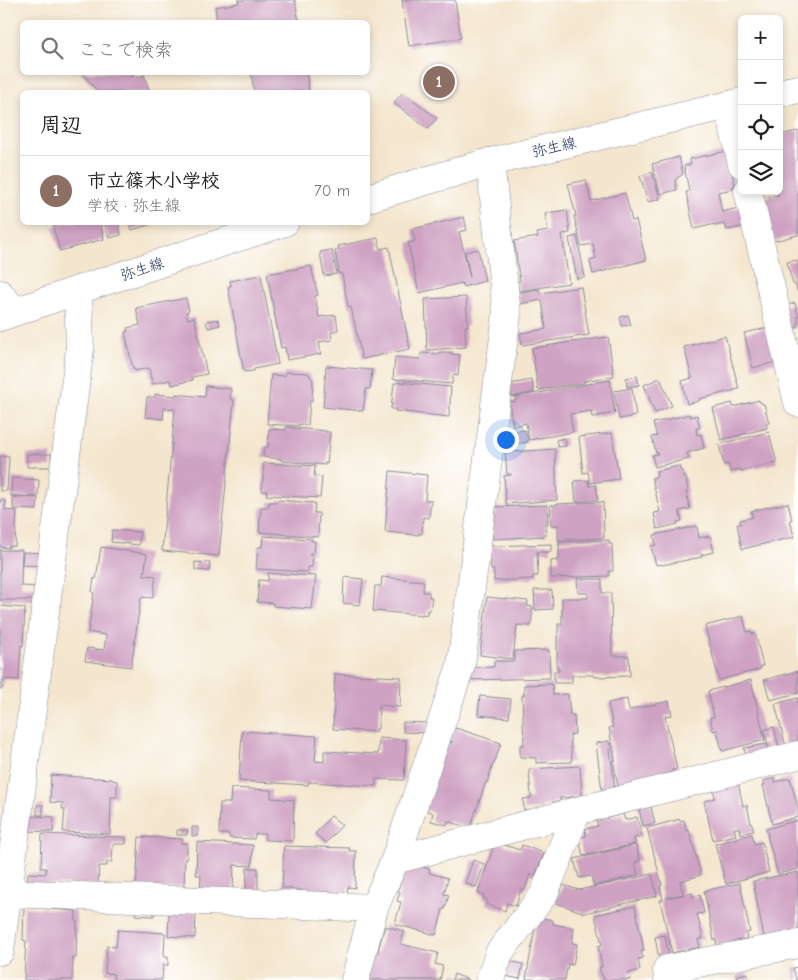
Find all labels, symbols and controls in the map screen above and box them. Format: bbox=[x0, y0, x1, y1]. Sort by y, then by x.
map controls bbox=[738, 15, 783, 195]
button: + bbox=[738, 15, 783, 60]
search box bbox=[20, 20, 370, 75]
icon: search bbox=[38, 34, 66, 62]
text: ここで検索 bbox=[78, 39, 173, 61]
button: − bbox=[738, 60, 783, 105]
pin: 1 bbox=[423, 63, 455, 101]
button: locate bbox=[738, 105, 783, 150]
text: 周辺 bbox=[40, 113, 82, 137]
street label: 弥生線 bbox=[530, 133, 578, 161]
button: layers bbox=[738, 150, 783, 195]
text: 市立篠木小学校 bbox=[87, 170, 220, 192]
text: 1 bbox=[53, 182, 59, 200]
text: 70 m bbox=[314, 182, 350, 200]
text: 学校 · 弥生線 bbox=[87, 197, 181, 215]
street label: 弥生線 bbox=[118, 253, 166, 285]
your location bbox=[493, 427, 519, 453]

